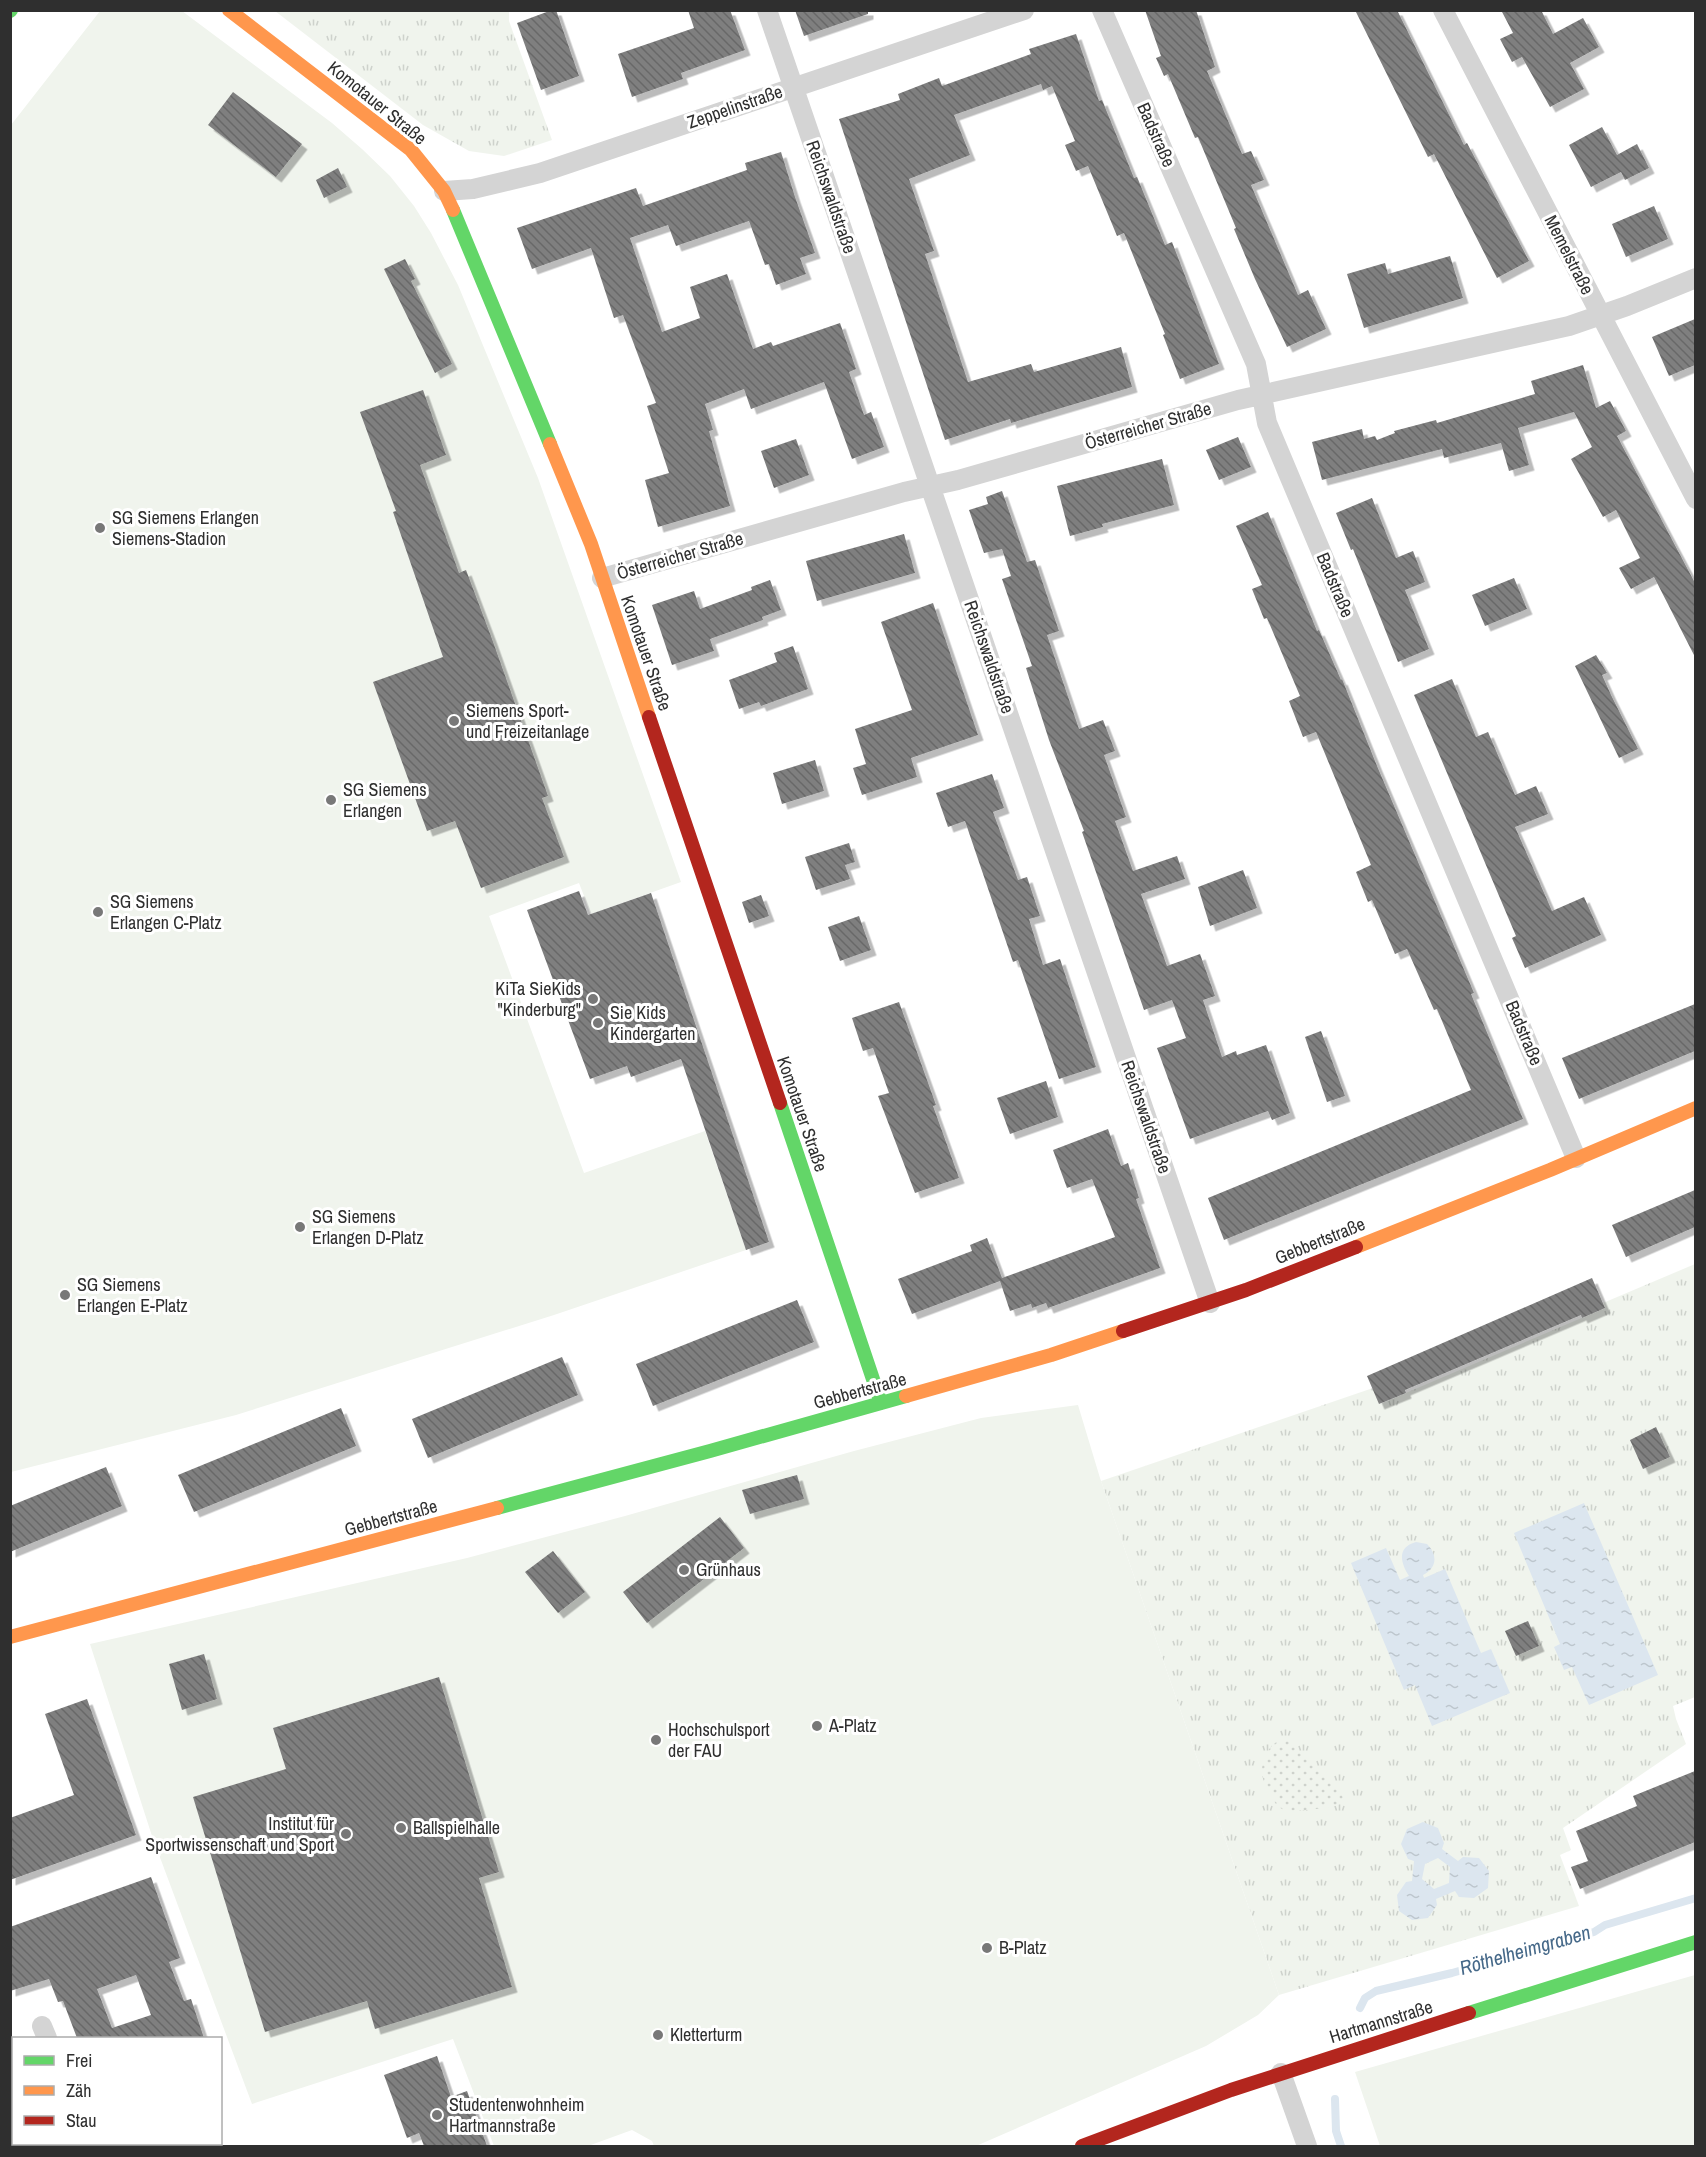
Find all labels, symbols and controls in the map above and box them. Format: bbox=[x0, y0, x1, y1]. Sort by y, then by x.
street label: Komotauer Straße bbox=[323, 55, 432, 150]
street label: Zeppelinstraße bbox=[684, 79, 786, 135]
street label: Badstraße bbox=[1131, 99, 1182, 171]
street label: Reichswaldstraße bbox=[800, 137, 863, 257]
street label: Memelstraße bbox=[1539, 211, 1600, 299]
street label: Österreicher Straße bbox=[1082, 396, 1214, 456]
place label: SG Siemens Erlangen Siemens-Stadion bbox=[112, 505, 259, 551]
marker: SG Siemens Erlangen Siemens-Stadion bbox=[93, 521, 107, 535]
street label: Österreicher Straße bbox=[614, 526, 746, 586]
street label: Badstraße bbox=[1311, 549, 1360, 621]
street label: Komotauer Straße bbox=[615, 592, 678, 714]
street label: Reichswaldstraße bbox=[958, 597, 1021, 717]
place label: Siemens Sport- und Freizeitanlage bbox=[466, 698, 589, 744]
marker: Siemens Sport- und Freizeitanlage bbox=[447, 714, 461, 728]
place label: SG Siemens Erlangen bbox=[343, 777, 427, 823]
marker: SG Siemens Erlangen bbox=[324, 793, 338, 807]
place label: SG Siemens Erlangen C-Platz bbox=[110, 889, 222, 935]
marker: SG Siemens Erlangen C-Platz bbox=[91, 905, 105, 919]
place label: KiTa SieKids "Kinderburg" bbox=[495, 976, 581, 1022]
marker: KiTa SieKids "Kinderburg" bbox=[586, 992, 600, 1006]
street label: Badstraße bbox=[1500, 997, 1549, 1069]
place label: Sie Kids Kindergarten bbox=[610, 1000, 695, 1046]
marker: Sie Kids Kindergarten bbox=[591, 1016, 605, 1030]
street label: Komotauer Straße bbox=[771, 1053, 834, 1175]
street label: Reichswaldstraße bbox=[1115, 1057, 1178, 1177]
place label: SG Siemens Erlangen D-Platz bbox=[312, 1204, 424, 1250]
street label: Gebbertstraße bbox=[1271, 1211, 1369, 1270]
marker: SG Siemens Erlangen D-Platz bbox=[293, 1220, 307, 1234]
place label: SG Siemens Erlangen E-Platz bbox=[77, 1272, 188, 1318]
marker: SG Siemens Erlangen E-Platz bbox=[58, 1288, 72, 1302]
street label: Gebbertstraße bbox=[811, 1366, 909, 1415]
street label: Gebbertstraße bbox=[342, 1493, 440, 1542]
place label: Grünhaus bbox=[696, 1557, 761, 1582]
marker: Grünhaus bbox=[677, 1563, 691, 1577]
place label: A-Platz bbox=[828, 1713, 877, 1738]
place label: Hochschulsport der FAU bbox=[668, 1717, 770, 1763]
marker: A-Platz bbox=[810, 1719, 824, 1733]
marker: Hochschulsport der FAU bbox=[649, 1733, 663, 1747]
place label: Institut für Sportwissenschaft und Sport bbox=[145, 1811, 334, 1857]
place label: Ballspielhalle bbox=[413, 1815, 500, 1840]
marker: Ballspielhalle bbox=[394, 1821, 408, 1835]
marker: Institut für Sportwissenschaft und Sport bbox=[339, 1827, 353, 1841]
water label: Röthelheimgraben bbox=[1456, 1918, 1593, 1981]
place label: B-Platz bbox=[999, 1935, 1047, 1960]
marker: B-Platz bbox=[980, 1941, 994, 1955]
street label: Hartmannstraße bbox=[1326, 1994, 1435, 2049]
place label: Kletterturm bbox=[670, 2022, 742, 2047]
marker: Kletterturm bbox=[651, 2028, 665, 2042]
legend bbox=[12, 2037, 222, 2145]
text: Frei bbox=[66, 2048, 92, 2073]
text: Zäh bbox=[66, 2078, 91, 2103]
place label: Studentenwohnheim Hartmannstraße bbox=[449, 2092, 584, 2138]
text: Stau bbox=[66, 2108, 96, 2133]
marker: Studentenwohnheim Hartmannstraße bbox=[430, 2108, 444, 2122]

